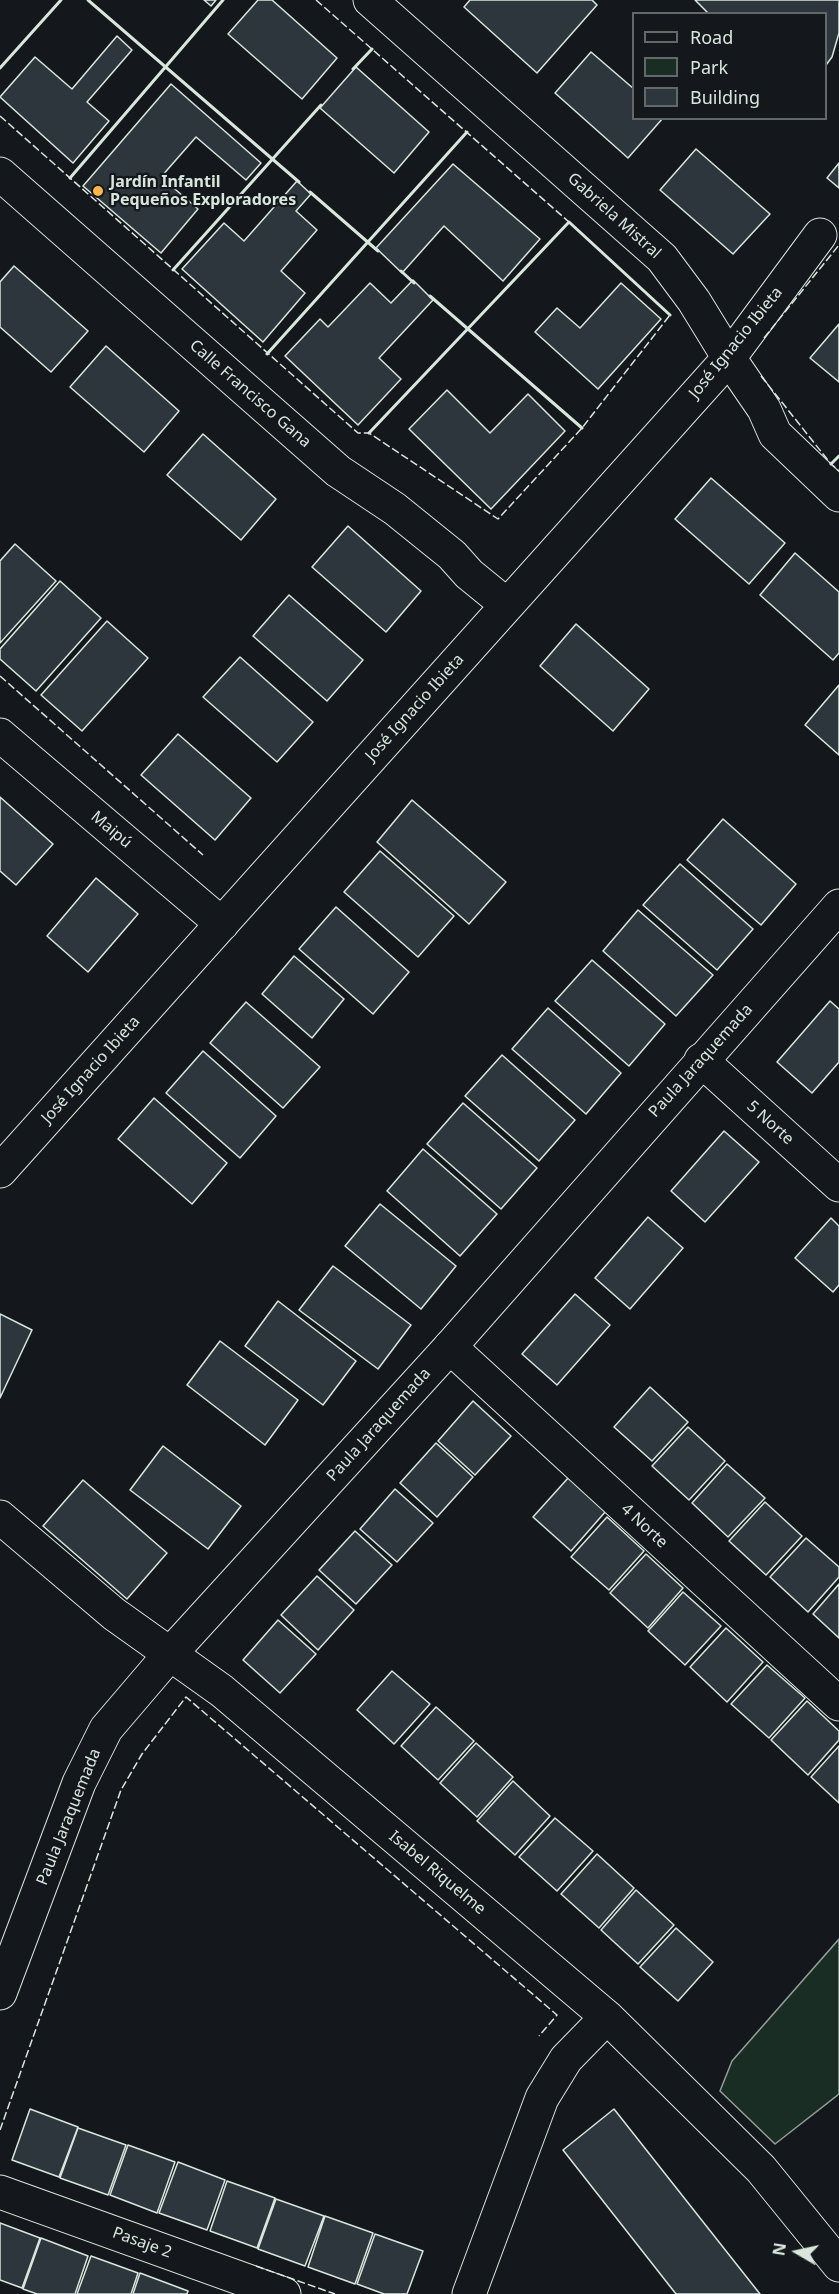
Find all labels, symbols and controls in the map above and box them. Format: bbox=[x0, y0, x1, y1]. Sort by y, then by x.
legend bbox=[632, 12, 827, 120]
text: Road bbox=[690, 25, 733, 49]
text: Park bbox=[690, 55, 728, 79]
text: Building bbox=[690, 85, 760, 109]
street label: Gabriela Mistral bbox=[563, 169, 665, 263]
place label: Jardín Infantil Pequeños Exploradores bbox=[110, 172, 296, 210]
marker: Jardín Infantil Pequeños Exploradores bbox=[91, 184, 105, 198]
street label: José Ignacio Ibieta bbox=[685, 283, 787, 403]
street label: Calle Francisco Gana bbox=[185, 336, 315, 452]
street label: José Ignacio Ibieta bbox=[362, 650, 468, 766]
street label: Maipú bbox=[87, 807, 135, 853]
street label: Paula Jaraquemada bbox=[645, 1000, 757, 1122]
street label: José Ignacio Ibieta bbox=[38, 1012, 144, 1128]
street label: 5 Norte bbox=[743, 1097, 797, 1149]
street label: Paula Jaraquemada bbox=[323, 1364, 435, 1486]
street label: 4 Norte bbox=[617, 1500, 671, 1552]
street label: Paula Jaraquemada bbox=[33, 1746, 105, 1888]
street label: Isabel Riquelme bbox=[385, 1827, 489, 1919]
north arrow bbox=[767, 2222, 827, 2282]
street label: Pasaje 2 bbox=[110, 2223, 174, 2263]
text: N bbox=[767, 2241, 791, 2257]

